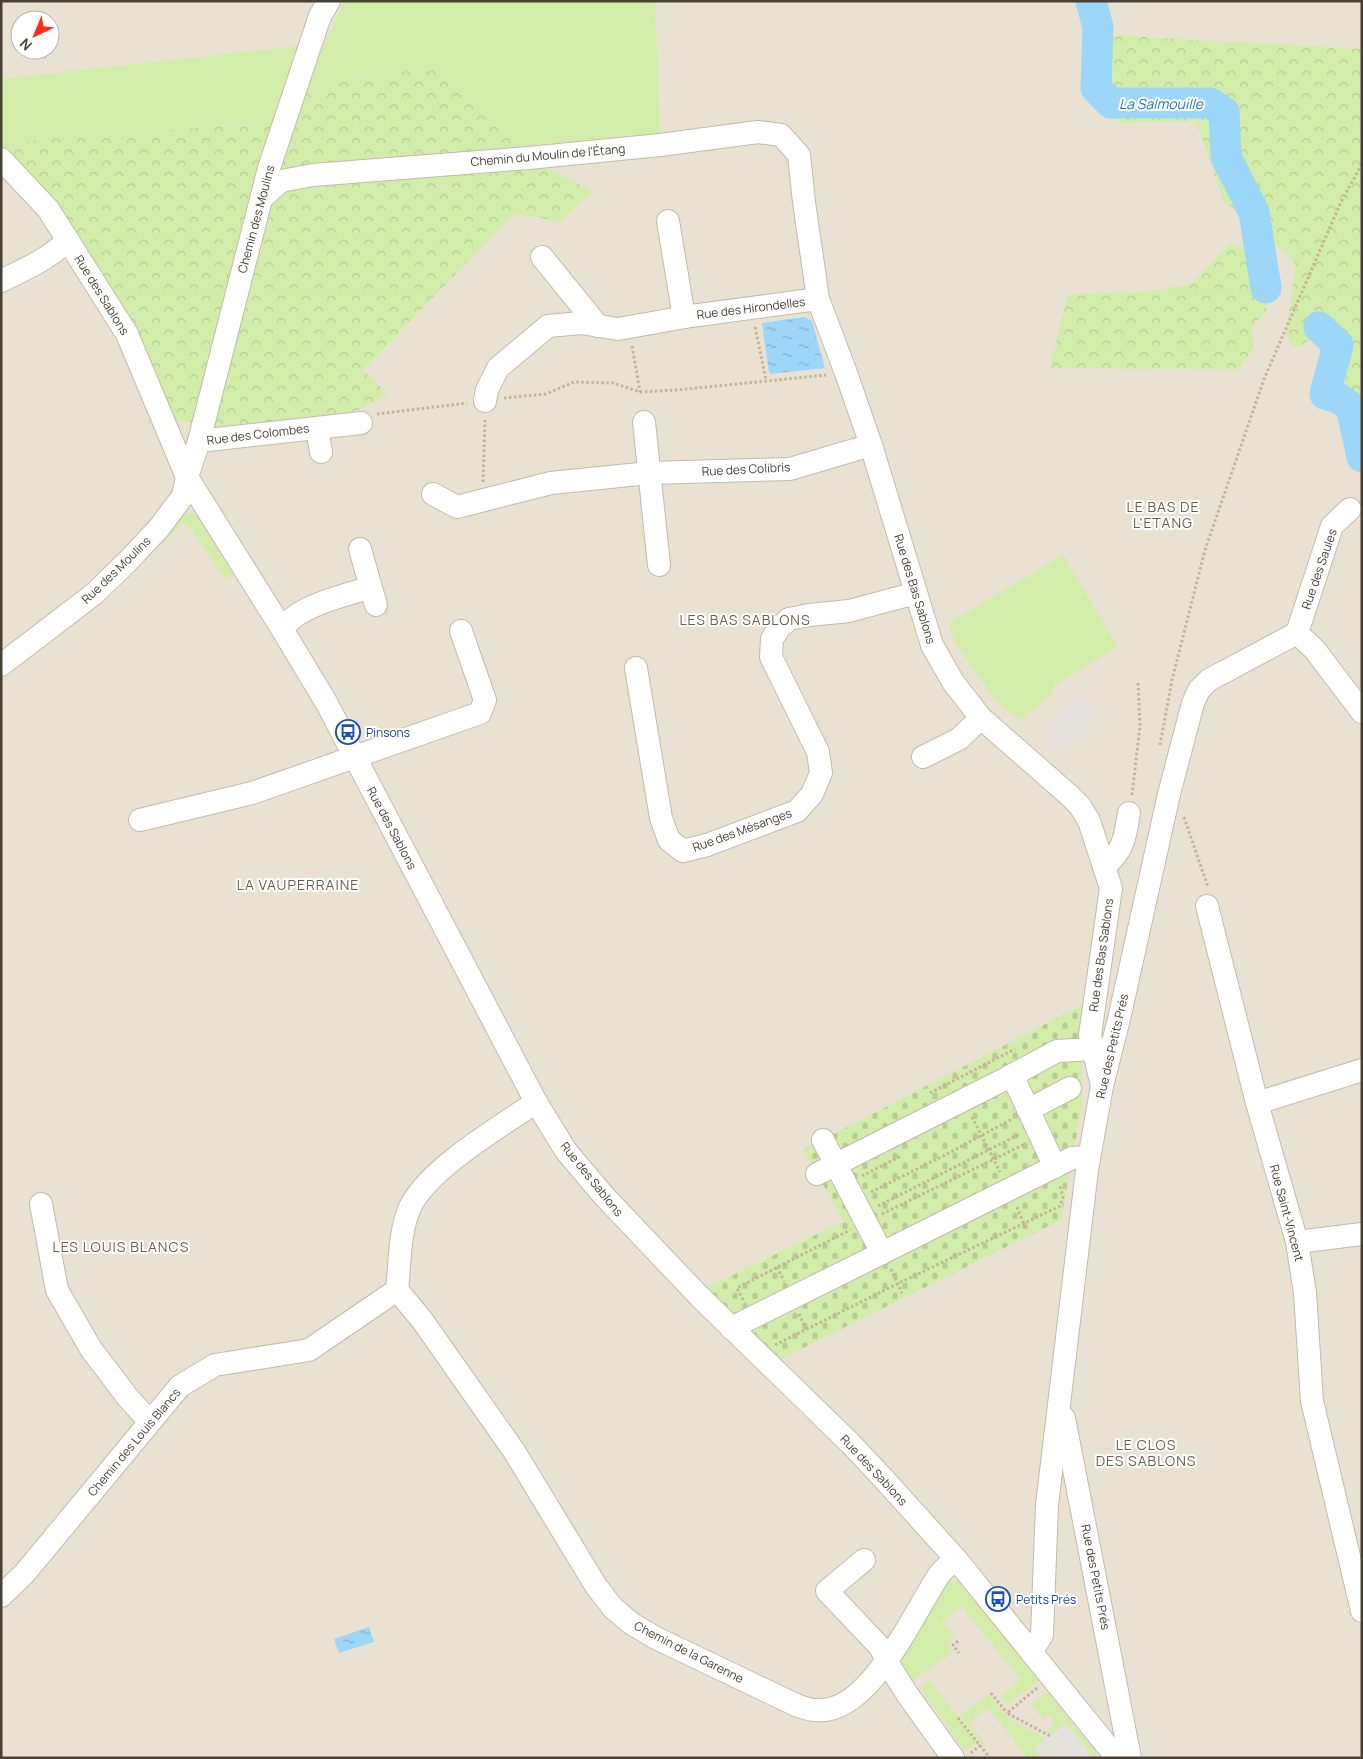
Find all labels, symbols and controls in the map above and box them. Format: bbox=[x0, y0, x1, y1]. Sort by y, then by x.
north arrow bbox=[10, 10, 60, 60]
text: N bbox=[15, 34, 36, 55]
water label: La Salmouille bbox=[1119, 94, 1204, 113]
street label: Chemin du Moulin de l'Étang bbox=[470, 140, 626, 170]
street label: Chemin des Moulins bbox=[233, 163, 279, 275]
street label: Rue des Sablons bbox=[71, 252, 133, 338]
street label: Rue des Hirondelles bbox=[696, 293, 806, 323]
street label: Rue des Colombes bbox=[206, 419, 310, 449]
street label: Rue des Colibris bbox=[701, 458, 791, 480]
district label: LE BAS DE L'ETANG bbox=[1127, 497, 1199, 532]
street label: Rue des Saules bbox=[1297, 526, 1341, 612]
street label: Rue des Bas Sablons bbox=[890, 532, 940, 646]
street label: Rue des Moulins bbox=[78, 533, 154, 607]
district label: LES BAS SABLONS bbox=[679, 610, 811, 629]
bus stop icon: Pinsons bbox=[335, 719, 361, 745]
place label: Pinsons bbox=[366, 724, 410, 741]
street label: Rue des Sablons bbox=[363, 784, 421, 872]
street label: Rue des Mésanges bbox=[690, 804, 794, 856]
district label: LA VAUPERRAINE bbox=[237, 875, 359, 894]
street label: Rue des Bas Sablons bbox=[1085, 897, 1117, 1013]
street label: Rue des Petits Prés bbox=[1092, 992, 1132, 1100]
street label: Rue des Sablons bbox=[557, 1138, 627, 1220]
street label: Rue Saint-Vincent bbox=[1266, 1163, 1308, 1263]
district label: LES LOUIS BLANCS bbox=[53, 1237, 189, 1256]
street label: Chemin des Louis Blancs bbox=[84, 1384, 184, 1500]
street label: Rue des Sablons bbox=[837, 1431, 911, 1509]
district label: LE CLOS DES SABLONS bbox=[1096, 1435, 1196, 1470]
street label: Rue des Petits Prés bbox=[1077, 1523, 1115, 1631]
bus stop icon: Petits Prés bbox=[985, 1586, 1011, 1612]
place label: Petits Prés bbox=[1016, 1591, 1076, 1608]
street label: Chemin de la Garenne bbox=[631, 1617, 747, 1687]

